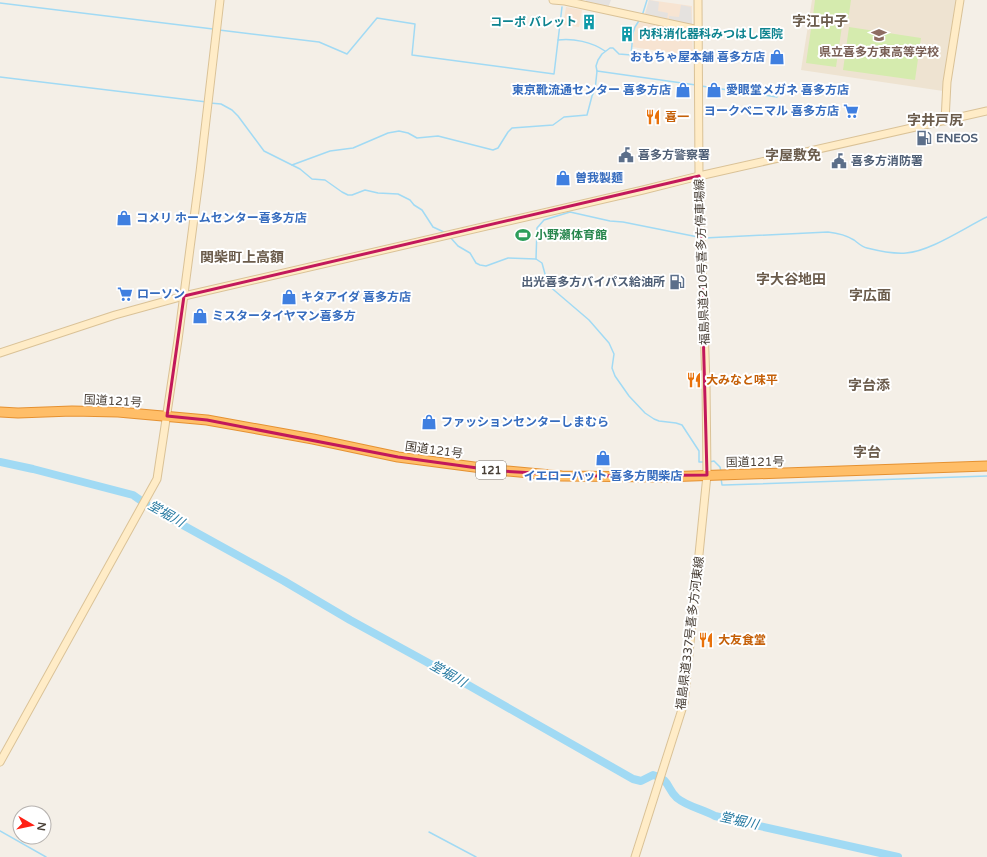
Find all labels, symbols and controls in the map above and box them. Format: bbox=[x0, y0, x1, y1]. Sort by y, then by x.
building icon: コーポ バレット bbox=[580, 13, 598, 31]
district label: 字江中子 bbox=[792, 13, 848, 30]
place label: コーポ バレット bbox=[490, 15, 577, 29]
building icon: 内科消化器科みつはし医院 bbox=[618, 25, 636, 43]
school or university icon: 県立喜多方東高等学校 bbox=[870, 26, 888, 44]
place label: 内科消化器科みつはし医院 bbox=[639, 27, 783, 41]
place label: 県立喜多方東高等学校 bbox=[819, 45, 939, 59]
shop icon: おもちゃ屋本舗 喜多方店 bbox=[768, 48, 786, 66]
place label: おもちゃ屋本舗 喜多方店 bbox=[630, 50, 765, 64]
shop icon: 東京靴流通センター 喜多方店 bbox=[674, 81, 692, 99]
shop icon: 愛眼堂メガネ 喜多方店 bbox=[705, 81, 723, 99]
place label: 東京靴流通センター 喜多方店 bbox=[512, 83, 671, 97]
place label: 愛眼堂メガネ 喜多方店 bbox=[726, 83, 849, 97]
supermarket icon: ヨークベニマル 喜多方店 bbox=[842, 102, 860, 120]
place label: ヨークベニマル 喜多方店 bbox=[704, 104, 839, 118]
restaurant icon: 喜一 bbox=[644, 108, 662, 126]
place label: 喜一 bbox=[665, 110, 689, 124]
district label: 字井戸尻 bbox=[907, 112, 963, 129]
fuel station icon: ENEOS bbox=[915, 129, 933, 147]
place label: ENEOS bbox=[936, 131, 979, 145]
public building icon: 喜多方警察署 bbox=[617, 146, 635, 164]
district label: 字屋敷免 bbox=[765, 147, 821, 164]
place label: 喜多方警察署 bbox=[638, 148, 710, 162]
public building icon: 喜多方消防署 bbox=[830, 152, 848, 170]
place label: 喜多方消防署 bbox=[851, 154, 923, 168]
shop icon: 曽我製麺 bbox=[554, 169, 572, 187]
place label: 曽我製麺 bbox=[575, 171, 623, 185]
street label: 福島県道210号喜多方停車場線 bbox=[692, 179, 712, 345]
shop icon: コメリ ホームセンター喜多方店 bbox=[115, 209, 133, 227]
place label: コメリ ホームセンター喜多方店 bbox=[136, 211, 307, 225]
sports icon: 小野瀬体育館 bbox=[514, 226, 532, 244]
place label: 小野瀬体育館 bbox=[535, 228, 607, 242]
district label: 関柴町上高額 bbox=[200, 249, 284, 266]
district label: 字大谷地田 bbox=[756, 271, 826, 288]
fuel station icon: 出光喜多方バイパス給油所 bbox=[668, 273, 686, 291]
place label: 出光喜多方バイパス給油所 bbox=[521, 275, 665, 289]
supermarket icon: ローソン bbox=[116, 285, 134, 303]
place label: ローソン bbox=[137, 287, 185, 301]
district label: 字広面 bbox=[849, 287, 891, 304]
shop icon: キタアイダ 喜多方店 bbox=[280, 288, 298, 306]
place label: キタアイダ 喜多方店 bbox=[301, 290, 411, 304]
shop icon: ミスタータイヤマン喜多方 bbox=[191, 307, 209, 325]
place label: ミスタータイヤマン喜多方 bbox=[212, 309, 356, 323]
restaurant icon: 大みなと味平 bbox=[685, 371, 703, 389]
place label: 大みなと味平 bbox=[706, 373, 778, 387]
district label: 字台添 bbox=[848, 377, 890, 394]
street label: 国道121号 bbox=[83, 392, 143, 410]
shop icon: ファッションセンターしまむら bbox=[420, 413, 438, 431]
place label: ファッションセンターしまむら bbox=[441, 415, 609, 429]
street label: 国道121号 bbox=[404, 439, 464, 461]
district label: 字台 bbox=[853, 444, 881, 461]
shop icon: イエローハット 喜多方関柴店 bbox=[594, 449, 612, 467]
street label: 国道121号 bbox=[726, 454, 784, 470]
road number: 121 bbox=[476, 461, 506, 479]
place label: イエローハット 喜多方関柴店 bbox=[524, 469, 682, 483]
water label: 堂堀川 bbox=[145, 497, 189, 532]
street label: 福島県道337号喜多方河東線 bbox=[674, 555, 706, 711]
restaurant icon: 大友食堂 bbox=[697, 631, 715, 649]
place label: 大友食堂 bbox=[718, 633, 766, 647]
water label: 堂堀川 bbox=[427, 657, 471, 692]
north arrow bbox=[12, 805, 52, 845]
water label: 堂堀川 bbox=[718, 809, 762, 834]
text: N bbox=[34, 821, 48, 832]

